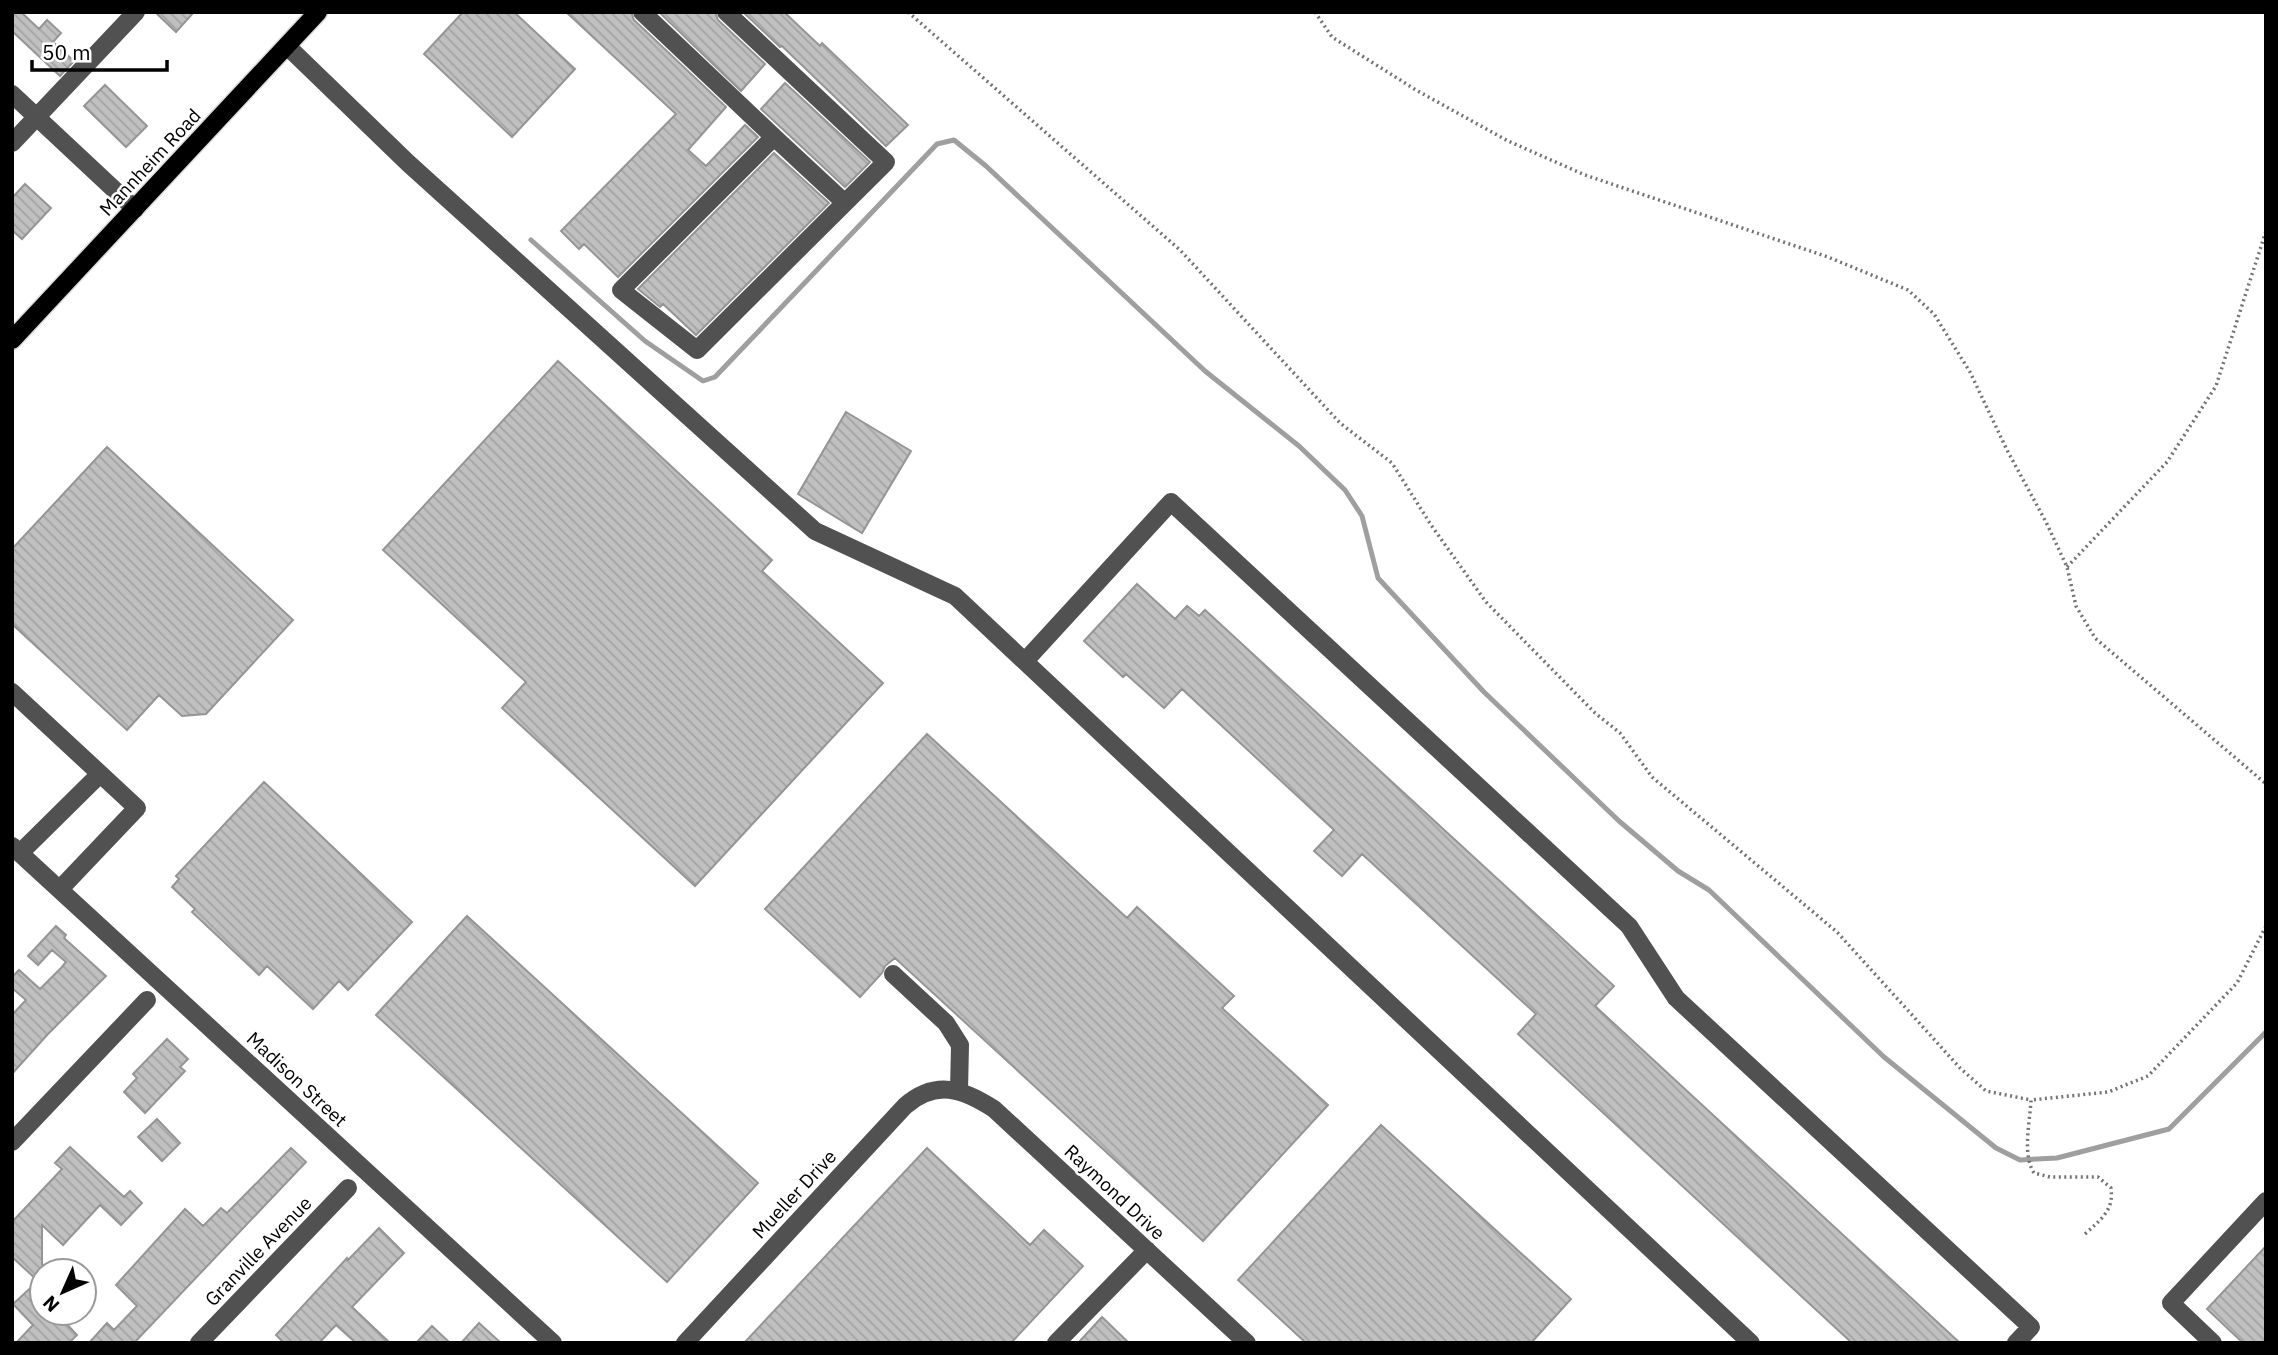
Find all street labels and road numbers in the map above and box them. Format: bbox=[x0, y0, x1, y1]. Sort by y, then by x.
street label: Mannheim Road bbox=[94, 103, 206, 221]
street label: Madison Street bbox=[242, 1026, 352, 1132]
street label: Raymond Drive bbox=[1060, 1139, 1170, 1245]
street label: Mueller Drive bbox=[747, 1145, 841, 1243]
street label: Granville Avenue bbox=[199, 1191, 317, 1311]

